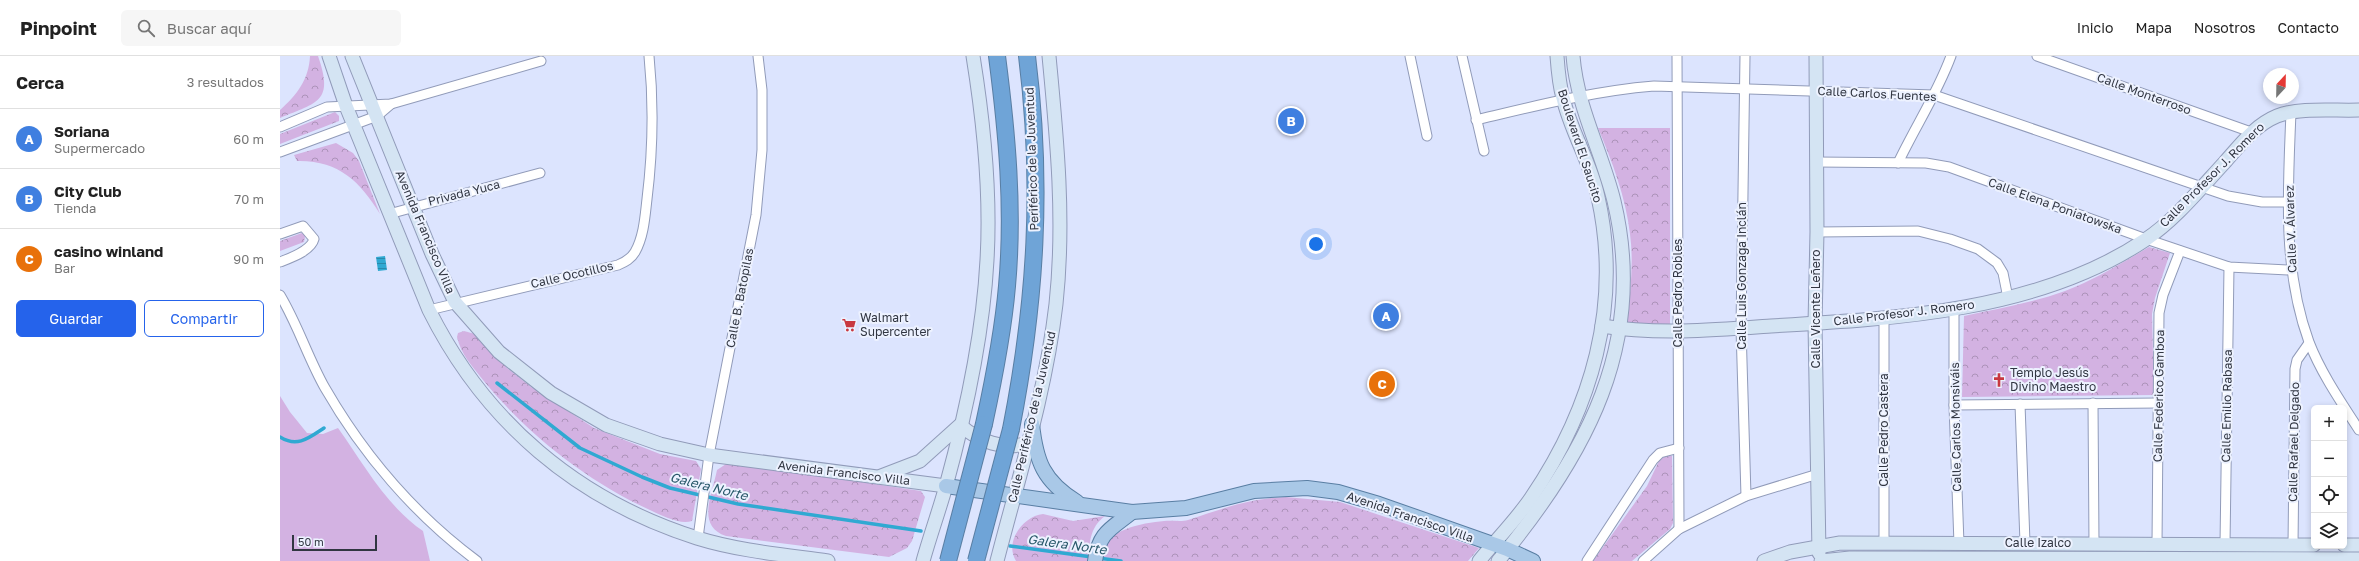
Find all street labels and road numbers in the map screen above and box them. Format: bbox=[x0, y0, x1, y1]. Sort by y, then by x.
street label: Calle Monterroso bbox=[2095, 70, 2193, 118]
street label: Calle Carlos Fuentes bbox=[1817, 83, 1937, 104]
street label: Periférico de la Juventud bbox=[1022, 87, 1041, 231]
street label: Boulevard El Saucito bbox=[1555, 87, 1606, 205]
street label: Calle Profesor J. Romero bbox=[2156, 119, 2267, 230]
street label: Avenida Francisco Villa bbox=[393, 168, 458, 296]
street label: Calle Elena Poniatowska bbox=[1986, 174, 2124, 237]
street label: Privada Yuca bbox=[426, 176, 501, 209]
street label: Calle V. Álvarez bbox=[2281, 185, 2300, 273]
street label: Calle Luis Gonzaga Inclán bbox=[1734, 202, 1749, 350]
street label: Calle Pedro Robles bbox=[1670, 239, 1685, 347]
street label: Calle B. Batopilas bbox=[722, 247, 757, 349]
street label: Calle Vicente Leñero bbox=[1808, 249, 1823, 369]
street label: Calle Ocotillos bbox=[529, 258, 615, 291]
street label: Calle Profesor J. Romero bbox=[1833, 296, 1975, 329]
street label: Calle Periférico de la Juventud bbox=[1004, 329, 1059, 504]
street label: Calle Federico Gamboa bbox=[2150, 330, 2167, 462]
street label: Calle Emilio Rabasa bbox=[2218, 349, 2235, 463]
street label: Calle Carlos Monsiváis bbox=[1947, 362, 1964, 492]
street label: Calle Pedro Castera bbox=[1876, 373, 1891, 487]
street label: Calle Rafael Delgado bbox=[2285, 382, 2302, 502]
street label: Avenida Francisco Villa bbox=[777, 457, 911, 488]
street label: Avenida Francisco Villa bbox=[1345, 488, 1475, 545]
street label: Calle Izalco bbox=[2005, 535, 2071, 550]

